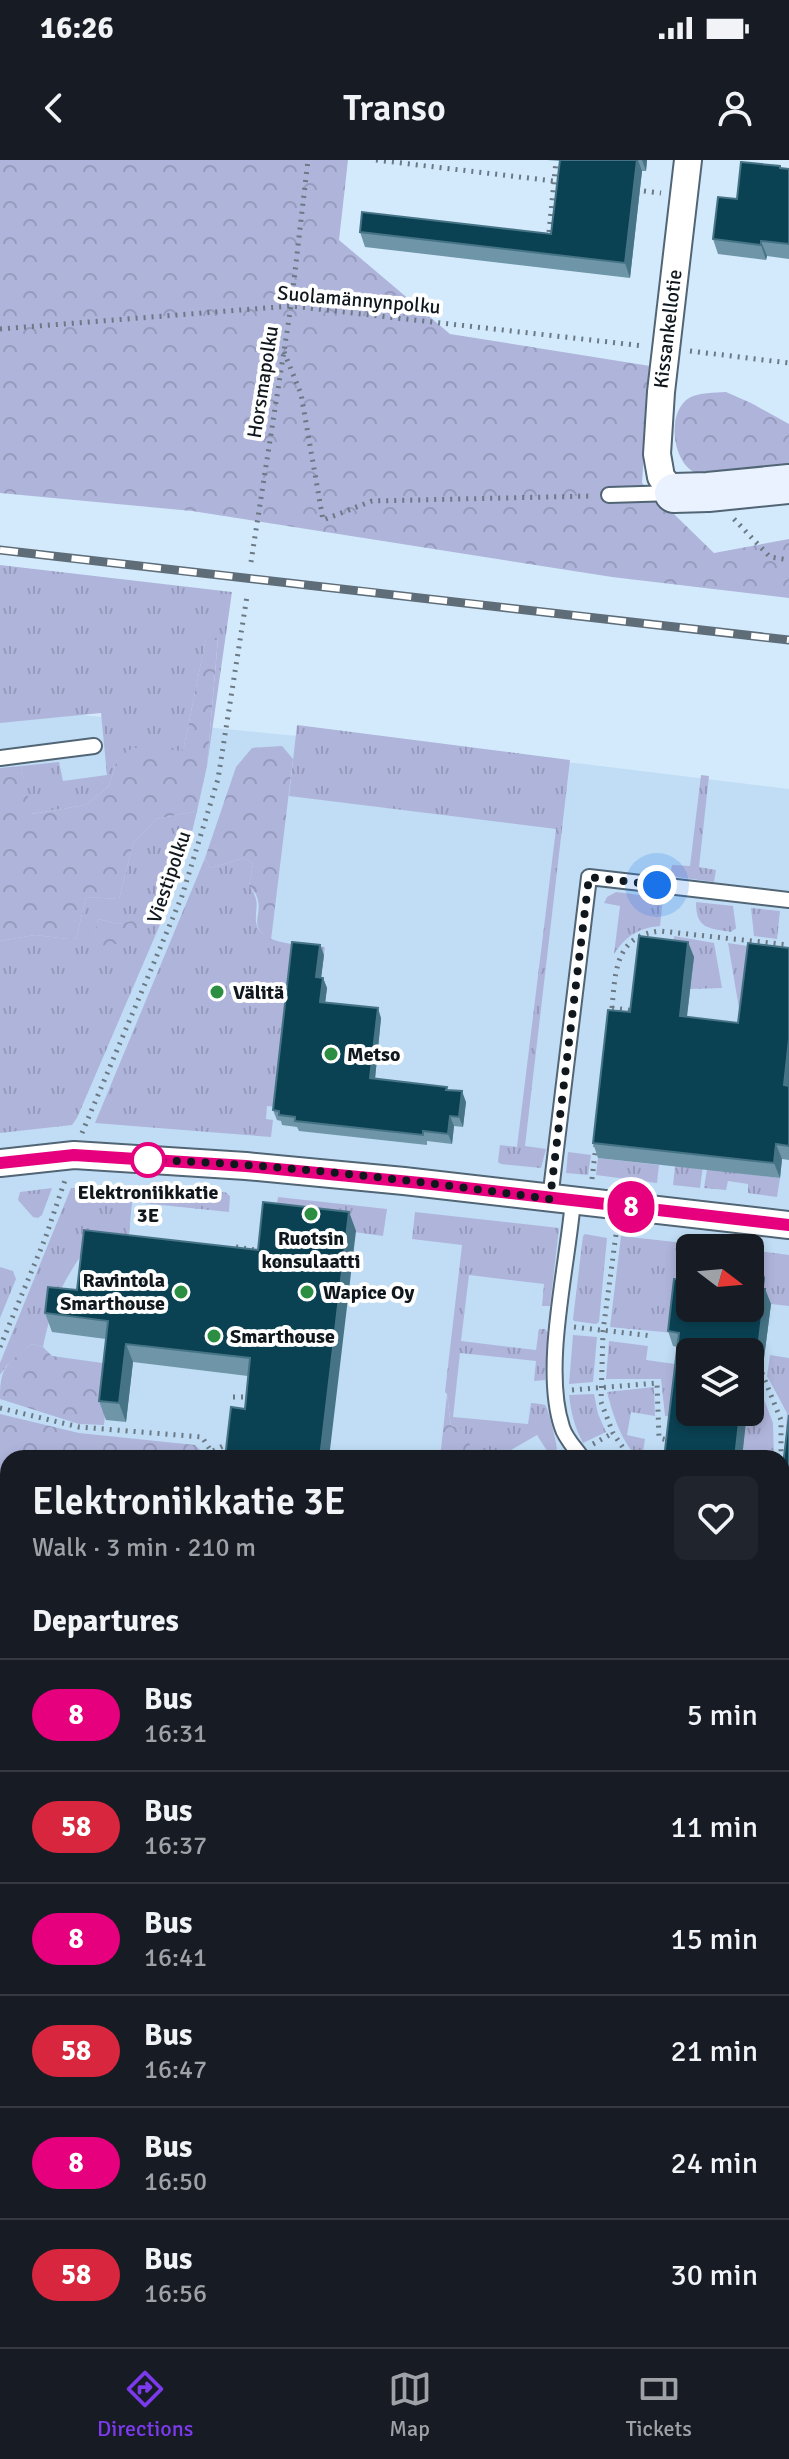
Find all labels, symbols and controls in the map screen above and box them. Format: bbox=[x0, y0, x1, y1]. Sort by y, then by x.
text: 16:26 bbox=[40, 10, 114, 47]
icon: back bbox=[32, 86, 76, 130]
text: Transo bbox=[343, 86, 446, 131]
icon: person bbox=[713, 86, 757, 130]
street label: Kissankellotie bbox=[648, 268, 688, 390]
street label: Suolamännynpolku bbox=[276, 280, 442, 320]
street label: Horsmapolku bbox=[242, 324, 284, 440]
street label: Viestipolku bbox=[142, 828, 196, 926]
your location bbox=[637, 865, 677, 905]
place label: Välitä bbox=[233, 980, 284, 1005]
marker: Välitä bbox=[208, 983, 226, 1001]
place label: Metso bbox=[347, 1042, 400, 1067]
marker: Metso bbox=[322, 1045, 340, 1063]
marker: Elektroniikkatie 3E bbox=[131, 1143, 165, 1177]
place label: Elektroniikkatie 3E bbox=[78, 1180, 218, 1228]
line badge: 8 bbox=[605, 1181, 657, 1233]
text: 8 bbox=[623, 1190, 639, 1224]
marker: Ruotsin konsulaatti bbox=[302, 1205, 320, 1223]
place label: Ruotsin konsulaatti bbox=[262, 1226, 361, 1274]
north arrow bbox=[676, 1234, 764, 1322]
map controls bbox=[676, 1234, 764, 1426]
place label: Ravintola Smarthouse bbox=[60, 1268, 165, 1316]
place label: Wapice Oy bbox=[323, 1280, 415, 1305]
marker: Ravintola Smarthouse bbox=[172, 1283, 190, 1301]
marker: Wapice Oy bbox=[298, 1283, 316, 1301]
place label: Smarthouse bbox=[230, 1324, 335, 1349]
marker: Smarthouse bbox=[205, 1327, 223, 1345]
button: layers bbox=[676, 1338, 764, 1426]
button: heart bbox=[674, 1476, 758, 1560]
text: Elektroniikkatie 3E bbox=[32, 1478, 345, 1525]
text: Walk · 3 min · 210 m bbox=[32, 1532, 256, 1564]
text: Departures bbox=[32, 1603, 179, 1640]
text: Bus bbox=[144, 1681, 192, 1718]
text: 5 min bbox=[687, 1697, 758, 1734]
text: 8 bbox=[68, 1698, 84, 1732]
text: 16:31 bbox=[144, 1718, 207, 1750]
text: Bus bbox=[144, 1793, 192, 1830]
text: 11 min bbox=[671, 1809, 758, 1846]
text: 58 bbox=[61, 1810, 91, 1844]
text: 16:37 bbox=[144, 1830, 207, 1862]
text: Bus bbox=[144, 1905, 192, 1942]
text: 15 min bbox=[671, 1921, 758, 1958]
text: 8 bbox=[68, 1922, 84, 1956]
text: 16:41 bbox=[144, 1942, 207, 1974]
text: Bus bbox=[144, 2017, 192, 2054]
text: 21 min bbox=[671, 2033, 758, 2070]
text: 58 bbox=[61, 2034, 91, 2068]
text: 16:47 bbox=[144, 2054, 207, 2086]
text: Bus bbox=[144, 2129, 192, 2166]
text: 24 min bbox=[671, 2145, 758, 2182]
text: 8 bbox=[68, 2146, 84, 2180]
text: 16:50 bbox=[144, 2166, 207, 2198]
text: Bus bbox=[144, 2241, 192, 2278]
text: 30 min bbox=[671, 2257, 758, 2294]
text: 58 bbox=[61, 2258, 91, 2292]
text: 16:56 bbox=[144, 2278, 207, 2310]
tab: Directions bbox=[97, 2367, 193, 2442]
tab: Map bbox=[388, 2367, 432, 2442]
tab: Tickets bbox=[626, 2367, 692, 2442]

